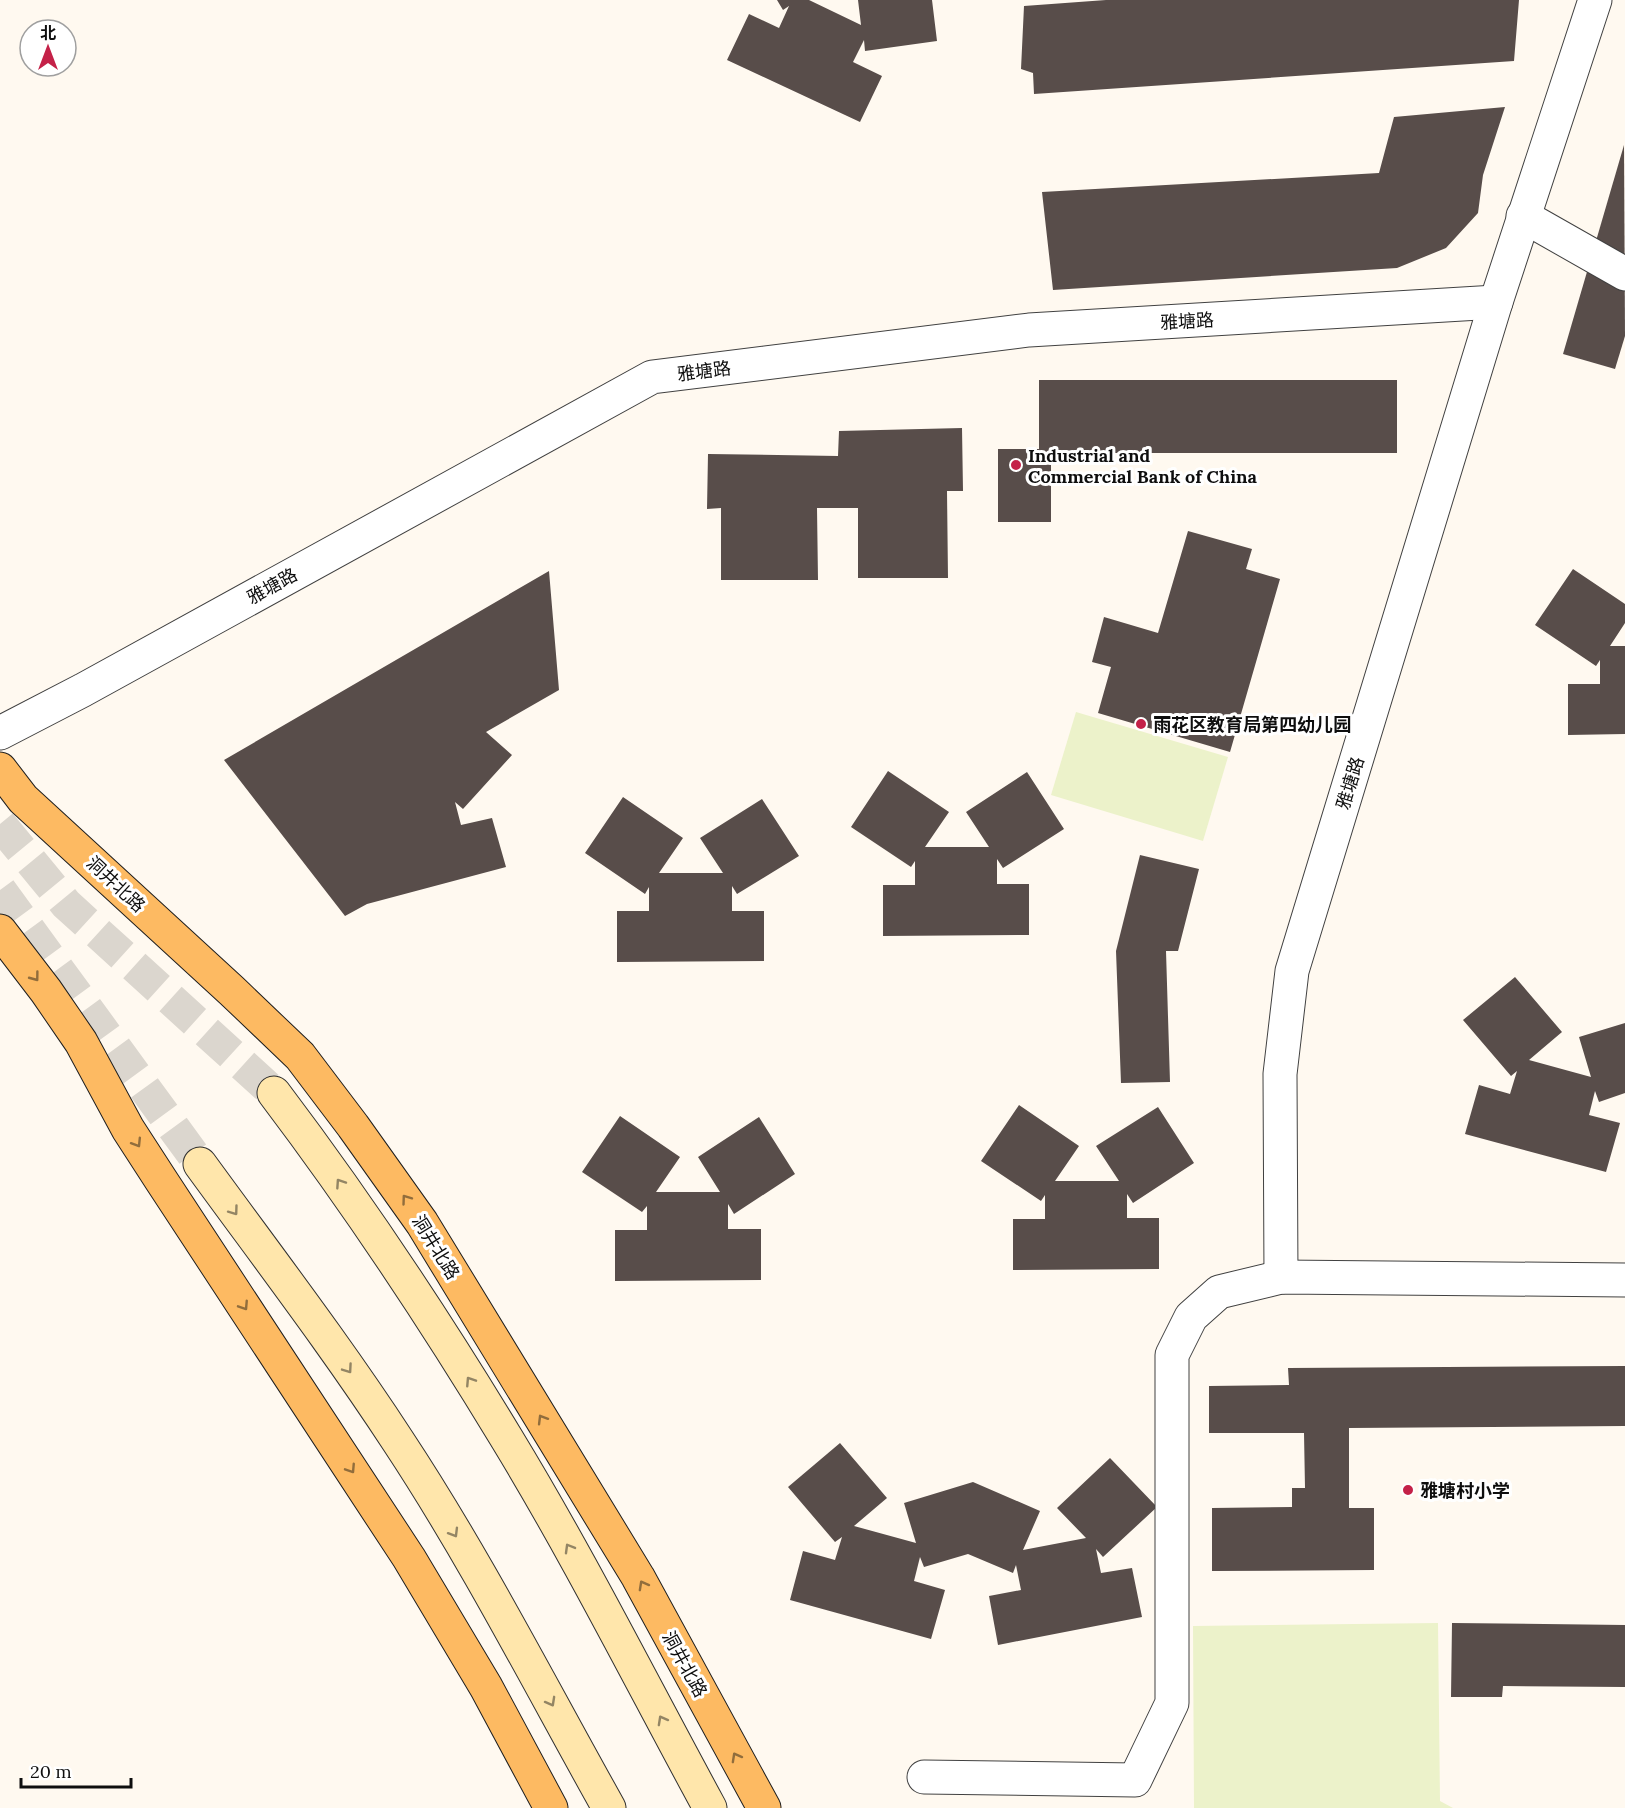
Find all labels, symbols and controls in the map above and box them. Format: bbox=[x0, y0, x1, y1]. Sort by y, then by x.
north arrow bbox=[18, 18, 78, 78]
text: 北 bbox=[40, 23, 56, 43]
street label: 雅塘路 bbox=[1159, 308, 1215, 334]
street label: 雅塘路 bbox=[676, 356, 732, 386]
place label: Industrial and Commercial Bank of China bbox=[1028, 444, 1258, 488]
marker: Industrial and Commercial Bank of China bbox=[1009, 458, 1023, 472]
street label: 雅塘路 bbox=[243, 563, 301, 609]
place label: 雨花区教育局第四幼儿园 bbox=[1153, 713, 1351, 736]
marker: 雨花区教育局第四幼儿园 bbox=[1134, 717, 1148, 731]
street label: 雅塘路 bbox=[1331, 754, 1369, 812]
street label: 洞井北路 bbox=[82, 851, 150, 917]
one-way arrow bbox=[28, 971, 39, 982]
one-way arrow bbox=[130, 1137, 142, 1147]
one-way arrow bbox=[336, 1178, 347, 1189]
one-way arrow bbox=[402, 1195, 413, 1206]
one-way arrow bbox=[227, 1205, 238, 1216]
street label: 洞井北路 bbox=[407, 1210, 465, 1284]
one-way arrow bbox=[237, 1300, 249, 1310]
one-way arrow bbox=[341, 1363, 352, 1374]
one-way arrow bbox=[465, 1377, 477, 1387]
one-way arrow bbox=[537, 1415, 549, 1425]
one-way arrow bbox=[344, 1463, 356, 1473]
place label: 雅塘村小学 bbox=[1420, 1479, 1510, 1502]
marker: 雅塘村小学 bbox=[1401, 1483, 1415, 1497]
one-way arrow bbox=[446, 1527, 458, 1537]
one-way arrow bbox=[565, 1544, 576, 1555]
one-way arrow bbox=[639, 1581, 650, 1592]
street label: 洞井北路 bbox=[657, 1627, 713, 1701]
one-way arrow bbox=[544, 1696, 555, 1707]
one-way arrow bbox=[658, 1716, 669, 1726]
scale bar bbox=[21, 1751, 130, 1789]
one-way arrow bbox=[732, 1752, 743, 1763]
text: 20 m bbox=[30, 1760, 72, 1783]

